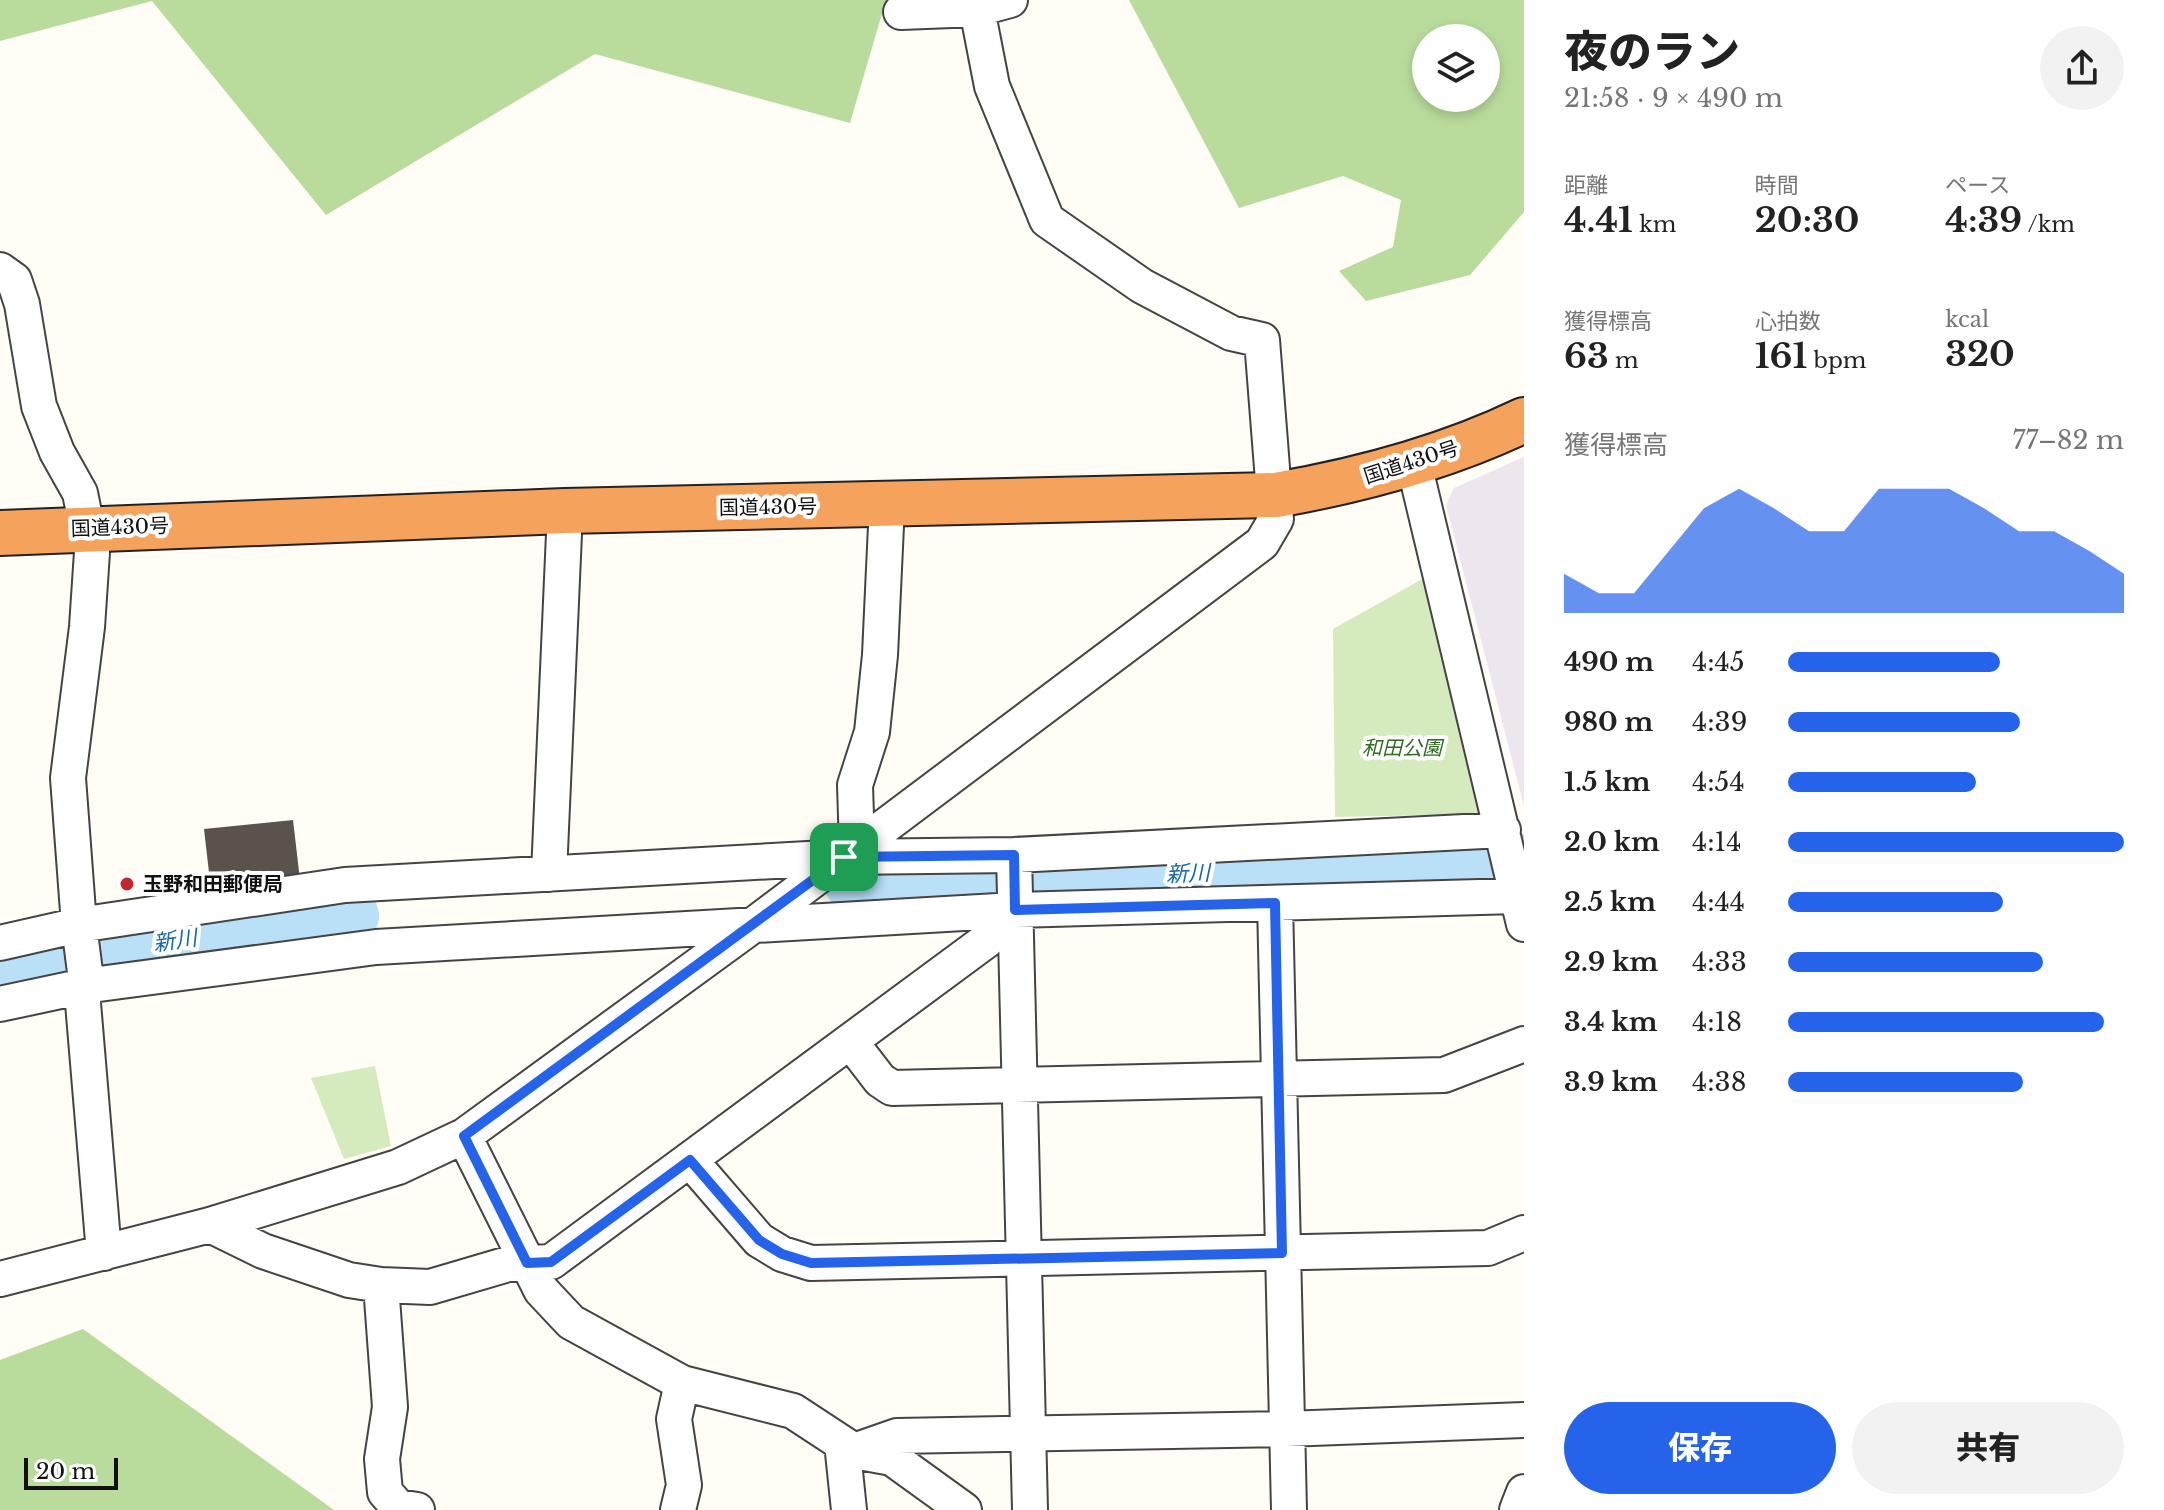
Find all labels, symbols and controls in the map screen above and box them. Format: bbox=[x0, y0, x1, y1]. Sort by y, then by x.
map controls bbox=[1412, 24, 1500, 112]
button: layers bbox=[1412, 24, 1500, 112]
text: 夜のラン bbox=[1564, 24, 1740, 79]
button: share bbox=[2040, 26, 2124, 110]
text: 21:58 · 9 × 490 m bbox=[1564, 82, 1783, 114]
text: 距離 bbox=[1564, 172, 1608, 199]
text: 時間 bbox=[1755, 172, 1799, 199]
text: ペース bbox=[1945, 172, 2010, 199]
text: 4.41 bbox=[1564, 199, 1633, 241]
text: 20:30 bbox=[1755, 199, 1859, 241]
text: 4:39 bbox=[1945, 199, 2022, 241]
text: km bbox=[1633, 211, 1676, 238]
text: /km bbox=[2022, 211, 2075, 238]
text: kcal bbox=[1945, 306, 1989, 333]
text: 獲得標高 bbox=[1564, 308, 1652, 335]
text: 心拍数 bbox=[1755, 308, 1821, 335]
text: 320 bbox=[1945, 333, 2015, 375]
text: 63 bbox=[1564, 335, 1609, 377]
text: 161 bbox=[1755, 335, 1807, 377]
text: m bbox=[1609, 347, 1639, 374]
text: bpm bbox=[1807, 347, 1866, 374]
text: 77–82 m bbox=[2012, 424, 2124, 456]
text: 獲得標高 bbox=[1564, 429, 1668, 461]
street label: 国道430号 bbox=[1361, 435, 1461, 489]
street label: 国道430号 bbox=[719, 494, 817, 520]
street label: 国道430号 bbox=[70, 513, 170, 541]
text: 490 m bbox=[1564, 646, 1654, 678]
text: 4:45 bbox=[1692, 646, 1745, 678]
text: 980 m bbox=[1564, 706, 1653, 738]
text: 4:39 bbox=[1692, 706, 1747, 738]
park label: 和田公園 bbox=[1362, 736, 1445, 760]
text: 1.5 km bbox=[1564, 766, 1651, 798]
text: 4:54 bbox=[1692, 766, 1745, 798]
pin bbox=[810, 823, 878, 891]
text: 2.0 km bbox=[1564, 826, 1660, 858]
text: 4:14 bbox=[1692, 826, 1741, 858]
icon: arrive bbox=[822, 835, 866, 879]
water label: 新川 bbox=[1166, 859, 1212, 888]
place label: 玉野和田郵便局 bbox=[143, 872, 283, 896]
marker: 玉野和田郵便局 bbox=[118, 875, 136, 893]
text: 2.5 km bbox=[1564, 886, 1656, 918]
text: 4:44 bbox=[1692, 886, 1745, 918]
water label: 新川 bbox=[151, 924, 201, 957]
text: 2.9 km bbox=[1564, 946, 1658, 978]
text: 4:33 bbox=[1692, 946, 1747, 978]
text: 3.4 km bbox=[1564, 1006, 1658, 1038]
text: 4:18 bbox=[1692, 1006, 1742, 1038]
text: 3.9 km bbox=[1564, 1066, 1658, 1098]
text: 4:38 bbox=[1692, 1066, 1746, 1098]
button: 保存 bbox=[1564, 1402, 1836, 1494]
button: 共有 bbox=[1852, 1402, 2124, 1494]
scale bar bbox=[24, 1454, 118, 1490]
text: 20 m bbox=[36, 1458, 95, 1485]

